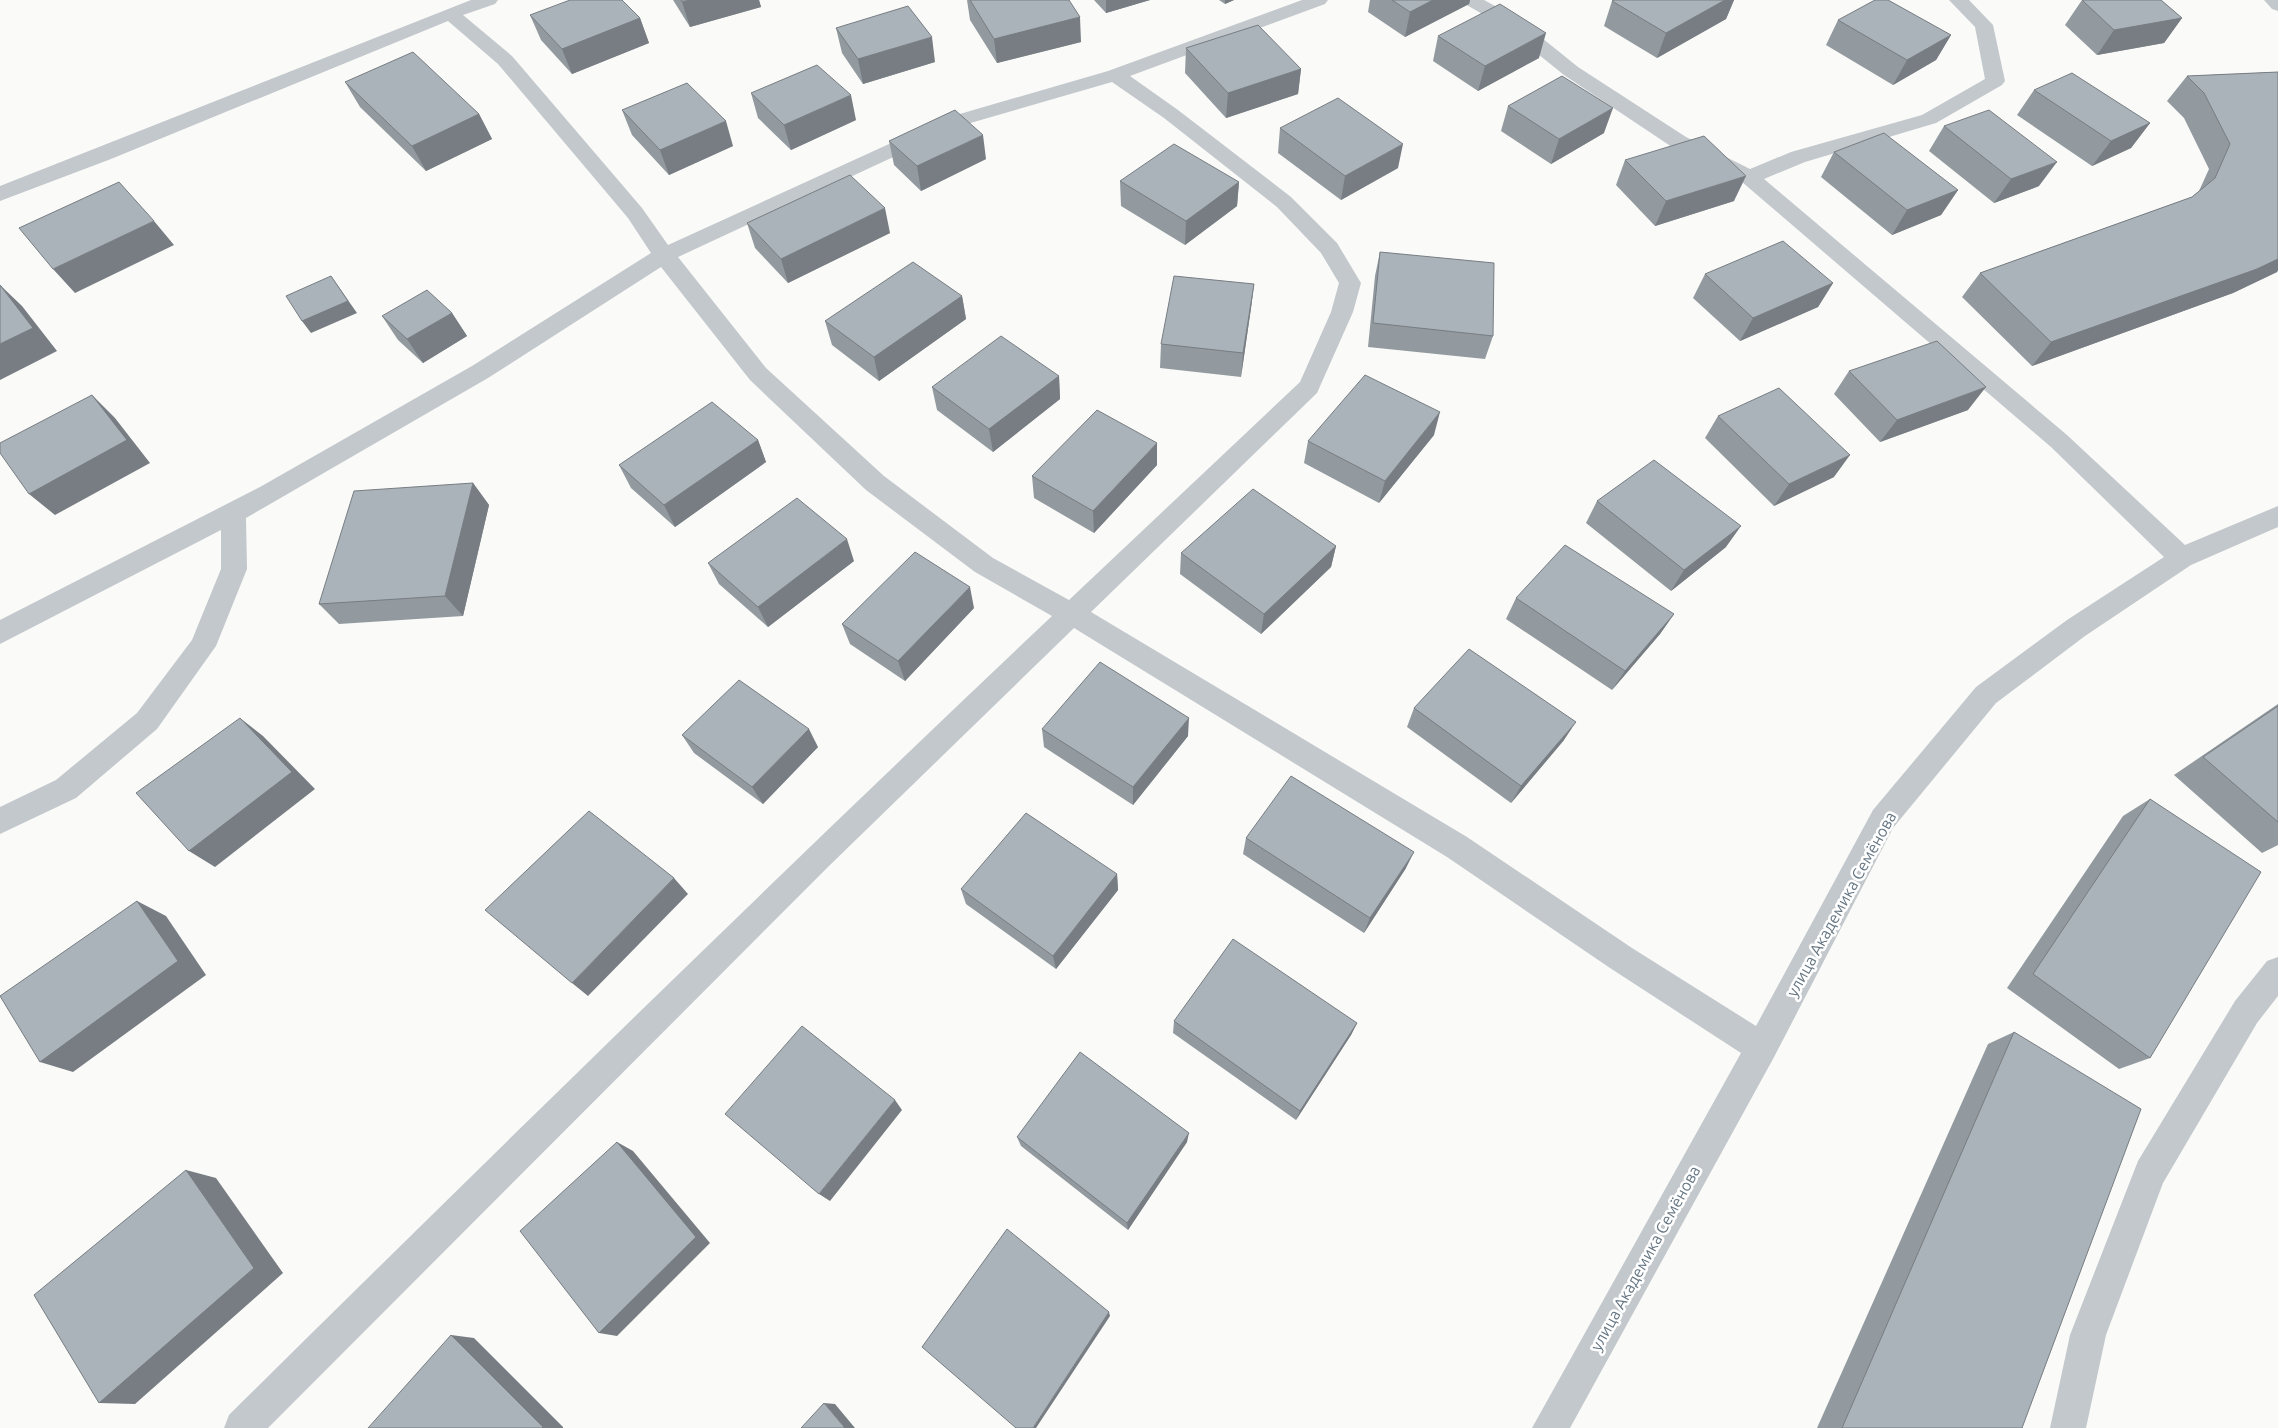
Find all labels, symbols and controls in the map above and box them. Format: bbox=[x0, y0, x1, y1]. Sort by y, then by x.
street label: улица Академика Семёнова bbox=[1783, 808, 1899, 1000]
street label: улица Академика Семёнова bbox=[1587, 1162, 1703, 1354]

